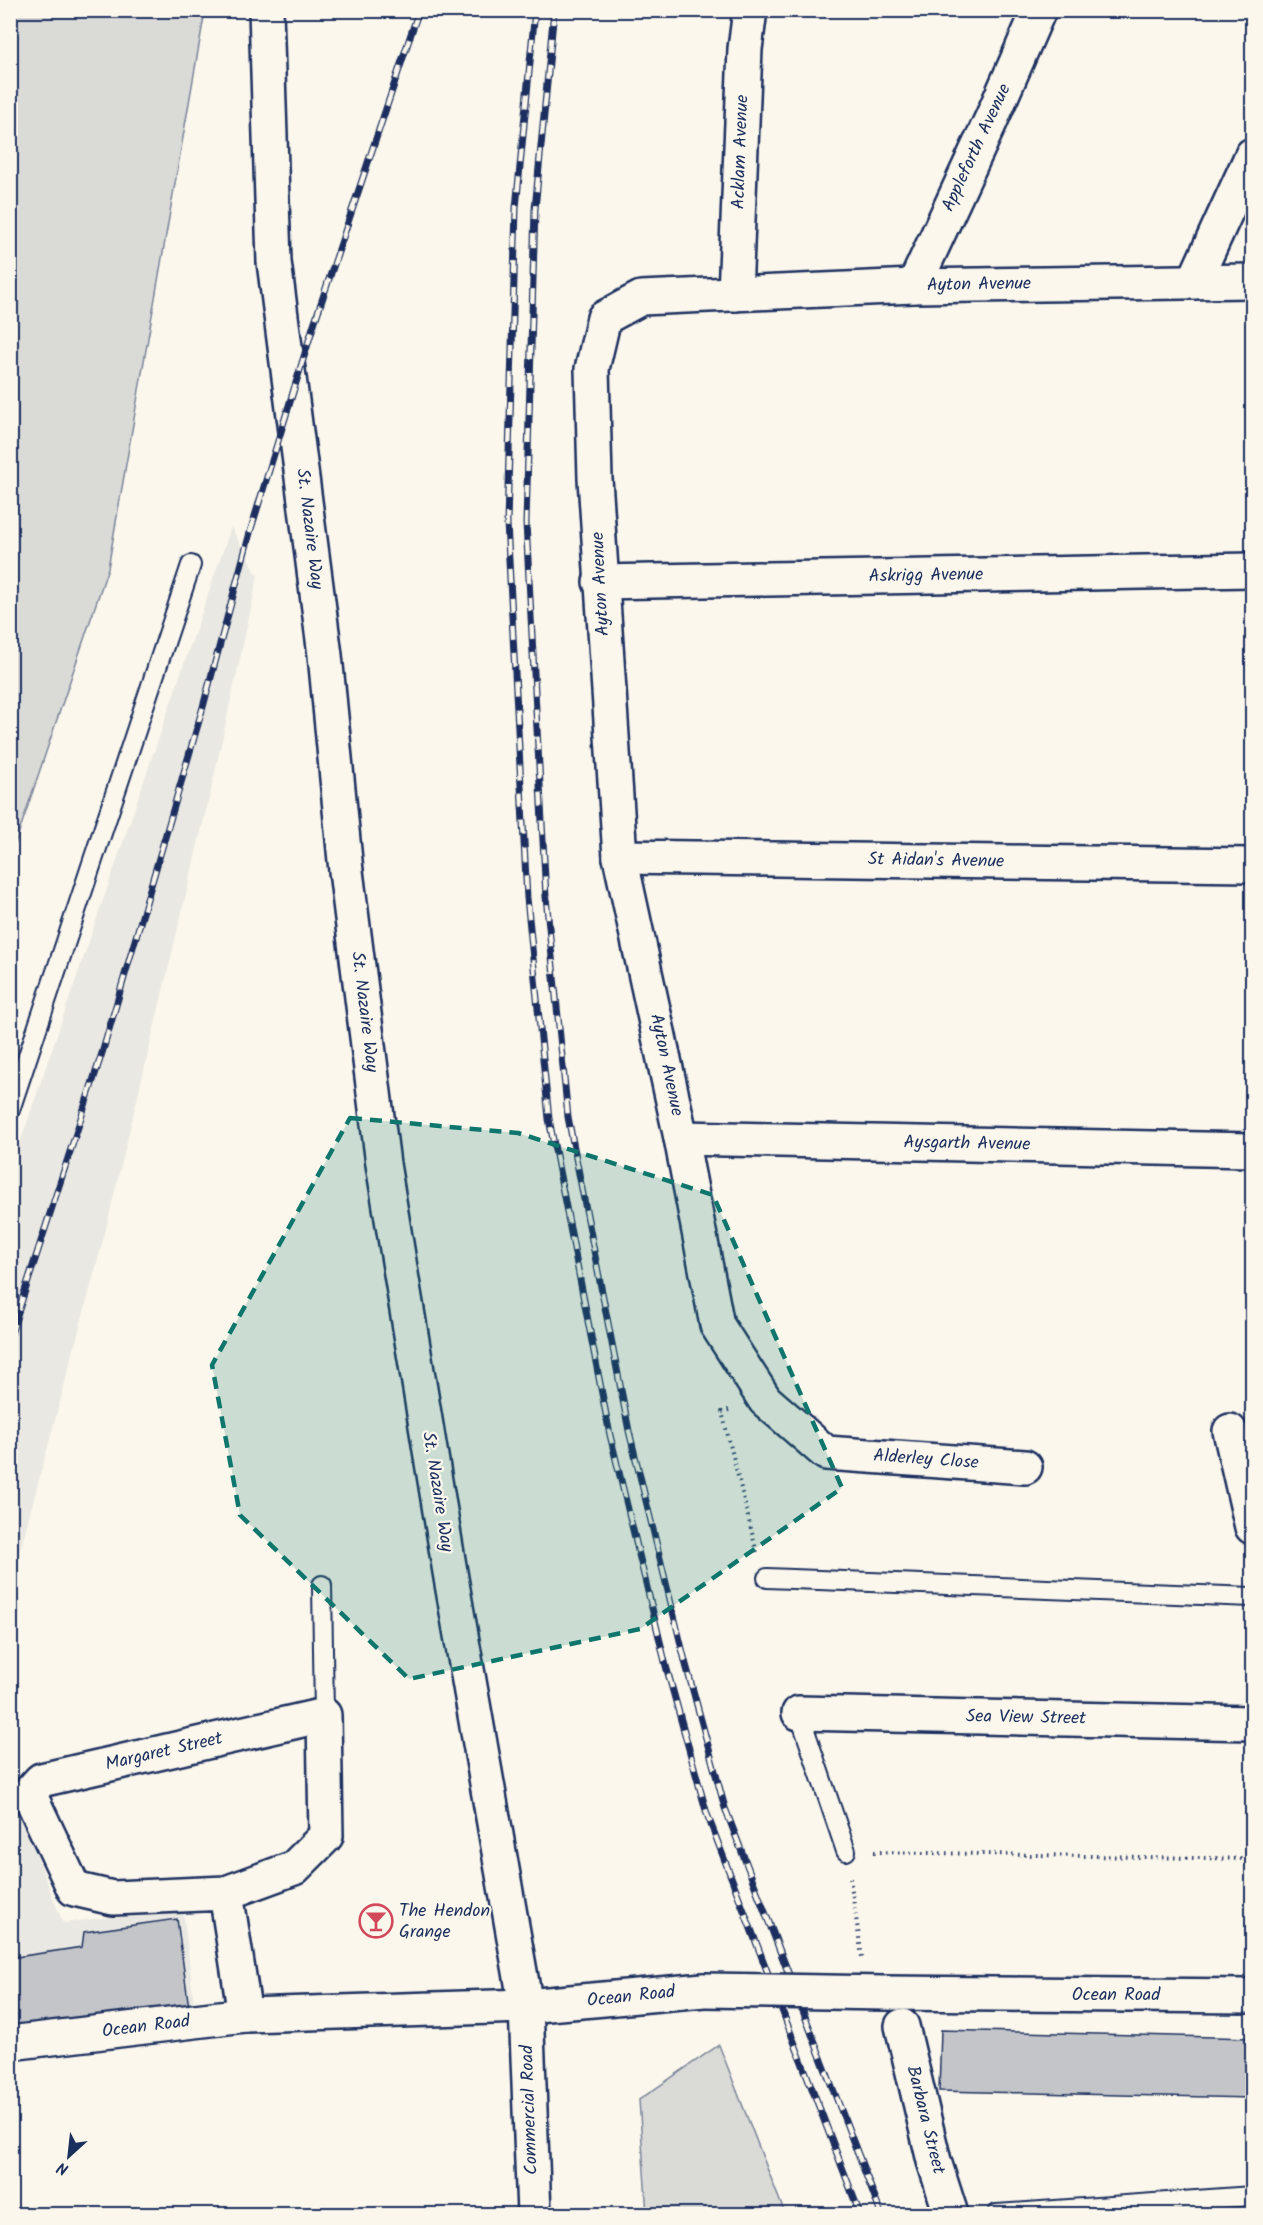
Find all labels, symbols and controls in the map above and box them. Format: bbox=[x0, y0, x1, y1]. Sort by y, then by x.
street label: Appleforth Avenue bbox=[935, 79, 1019, 217]
street label: Acklam Avenue bbox=[725, 94, 757, 210]
street label: Ayton Avenue bbox=[927, 270, 1031, 300]
street label: St. Nazaire Way bbox=[287, 467, 331, 592]
street label: Ayton Avenue bbox=[584, 531, 618, 637]
street label: Askrigg Avenue bbox=[868, 561, 984, 591]
street label: St Aidan's Avenue bbox=[868, 845, 1004, 877]
street label: St. Nazaire Way bbox=[342, 950, 386, 1075]
street label: Ayton Avenue bbox=[641, 1011, 691, 1119]
street label: Aysgarth Avenue bbox=[903, 1128, 1031, 1160]
street label: St. Nazaire Way bbox=[413, 1430, 461, 1555]
street label: Alderley Close bbox=[872, 1442, 980, 1478]
street label: Sea View Street bbox=[966, 1702, 1087, 1734]
street label: Margaret Street bbox=[103, 1724, 226, 1780]
place label: The Hendon Grange bbox=[399, 1897, 490, 1947]
bar icon: The Hendon Grange bbox=[358, 1903, 394, 1939]
street label: Ocean Road bbox=[585, 1978, 678, 2016]
street label: Ocean Road bbox=[1072, 1981, 1161, 2010]
street label: Ocean Road bbox=[100, 2007, 193, 2047]
street label: Commercial Road bbox=[513, 2043, 547, 2176]
street label: Barbara Street bbox=[898, 2063, 953, 2178]
north arrow bbox=[39, 2126, 99, 2186]
text: N bbox=[53, 2155, 73, 2181]

